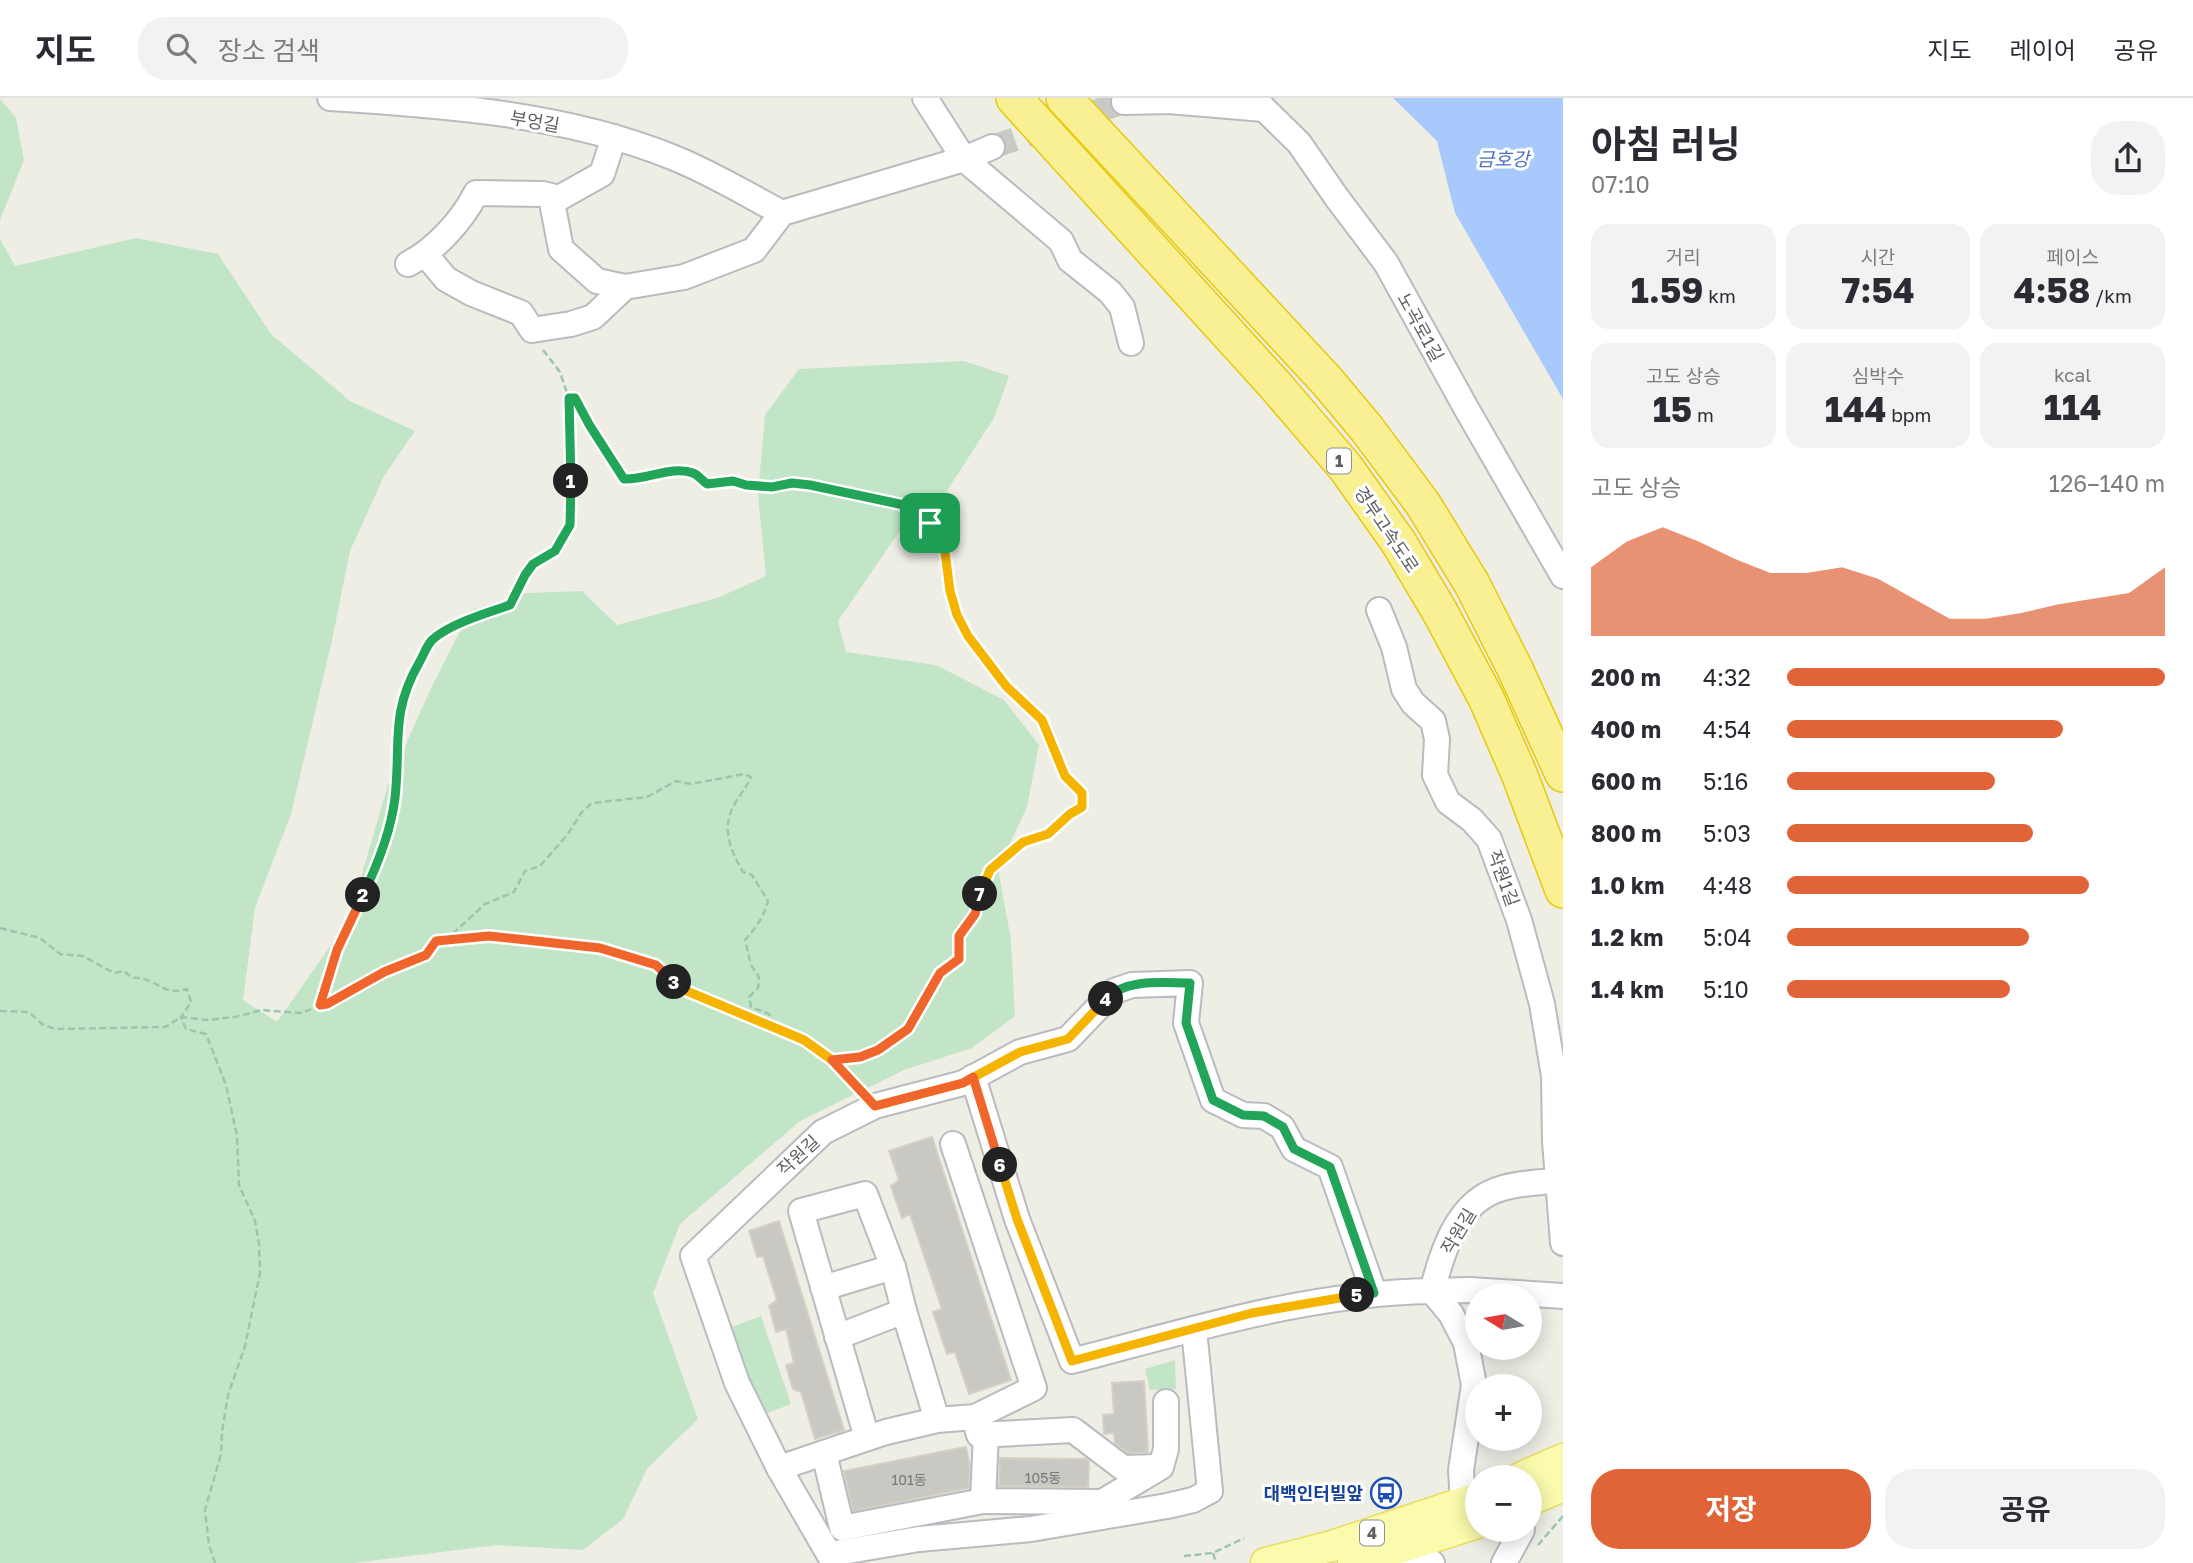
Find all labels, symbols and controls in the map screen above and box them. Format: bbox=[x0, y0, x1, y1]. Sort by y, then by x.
search box bbox=[138, 17, 628, 80]
icon: search bbox=[162, 29, 200, 67]
text: 지도 bbox=[35, 30, 96, 69]
text: 장소 검색 bbox=[218, 35, 320, 66]
text: 지도 bbox=[1927, 35, 1972, 64]
text: 레이어 bbox=[2010, 35, 2076, 64]
text: 공유 bbox=[2114, 35, 2158, 64]
street label: 부엉길 bbox=[509, 106, 561, 136]
text: 아침 러닝 bbox=[1591, 121, 1740, 166]
button: share bbox=[2091, 121, 2165, 195]
water label: 금호강 bbox=[1477, 147, 1532, 170]
text: 07:10 bbox=[1591, 170, 1650, 198]
text: 거리 bbox=[1666, 245, 1701, 268]
text: 시간 bbox=[1861, 245, 1895, 268]
text: 페이스 bbox=[2046, 245, 2099, 268]
text: 1.59 bbox=[1631, 269, 1704, 311]
text: 7:54 bbox=[1841, 269, 1915, 311]
text: 4:58 bbox=[2014, 269, 2090, 311]
text: km bbox=[1704, 284, 1736, 307]
text: /km bbox=[2090, 284, 2132, 307]
street label: 노곡로1길 bbox=[1393, 289, 1449, 365]
text: kcal bbox=[2054, 363, 2091, 386]
text: 고도 상승 bbox=[1646, 364, 1721, 387]
text: 심박수 bbox=[1852, 364, 1904, 387]
text: 114 bbox=[2044, 386, 2102, 428]
text: 15 bbox=[1653, 388, 1692, 430]
text: 144 bbox=[1825, 388, 1886, 430]
text: m bbox=[1692, 403, 1714, 426]
text: bpm bbox=[1886, 403, 1931, 426]
road number: 1 bbox=[1327, 448, 1351, 474]
pin: 1 bbox=[554, 464, 588, 498]
text: 1 bbox=[566, 469, 575, 492]
text: 126–140 m bbox=[2049, 469, 2165, 497]
text: 고도 상승 bbox=[1591, 473, 1681, 501]
street label: 경부고속도로 bbox=[1350, 482, 1424, 576]
pin bbox=[900, 493, 960, 553]
icon: arrive bbox=[911, 504, 949, 542]
text: 200 m bbox=[1591, 663, 1661, 691]
text: 4:32 bbox=[1703, 663, 1751, 691]
text: 400 m bbox=[1591, 715, 1661, 743]
text: 4:54 bbox=[1703, 715, 1751, 743]
text: 600 m bbox=[1591, 767, 1661, 795]
text: 5:16 bbox=[1703, 767, 1748, 795]
text: 800 m bbox=[1591, 819, 1662, 847]
text: 5:03 bbox=[1703, 819, 1751, 847]
street label: 작원1길 bbox=[1484, 847, 1524, 909]
text: 1.0 km bbox=[1591, 871, 1664, 899]
text: 4:48 bbox=[1703, 871, 1752, 899]
pin: 7 bbox=[962, 876, 998, 912]
pin: 2 bbox=[346, 878, 380, 912]
text: 7 bbox=[974, 882, 985, 905]
text: 2 bbox=[357, 883, 368, 906]
text: 1.2 km bbox=[1591, 923, 1663, 951]
text: 5:04 bbox=[1703, 923, 1752, 951]
pin: 3 bbox=[656, 964, 692, 1000]
text: 3 bbox=[668, 970, 679, 993]
text: 1.4 km bbox=[1591, 975, 1664, 1003]
text: 5:10 bbox=[1703, 975, 1749, 1003]
pin: 4 bbox=[1088, 982, 1124, 1016]
text: 4 bbox=[1100, 987, 1111, 1010]
street label: 작원길 bbox=[772, 1130, 824, 1180]
pin: 6 bbox=[982, 1148, 1018, 1182]
text: 6 bbox=[993, 1153, 1006, 1176]
street label: 작원길 bbox=[1436, 1204, 1480, 1258]
pin: 5 bbox=[1340, 1278, 1374, 1312]
text: 5 bbox=[1351, 1283, 1362, 1306]
north arrow bbox=[1465, 1283, 1542, 1360]
map controls bbox=[1465, 1283, 1542, 1542]
button: + bbox=[1465, 1374, 1542, 1451]
button: − bbox=[1465, 1465, 1542, 1542]
house number: 105동 bbox=[1025, 1469, 1061, 1486]
button: 저장 bbox=[1591, 1469, 1871, 1549]
button: 공유 bbox=[1885, 1469, 2165, 1549]
house number: 101동 bbox=[891, 1471, 927, 1488]
bus stop icon: 대백인터빌앞 bbox=[1369, 1476, 1403, 1510]
place label: 대백인터빌앞 bbox=[1264, 1482, 1363, 1504]
road number: 4 bbox=[1360, 1520, 1384, 1546]

